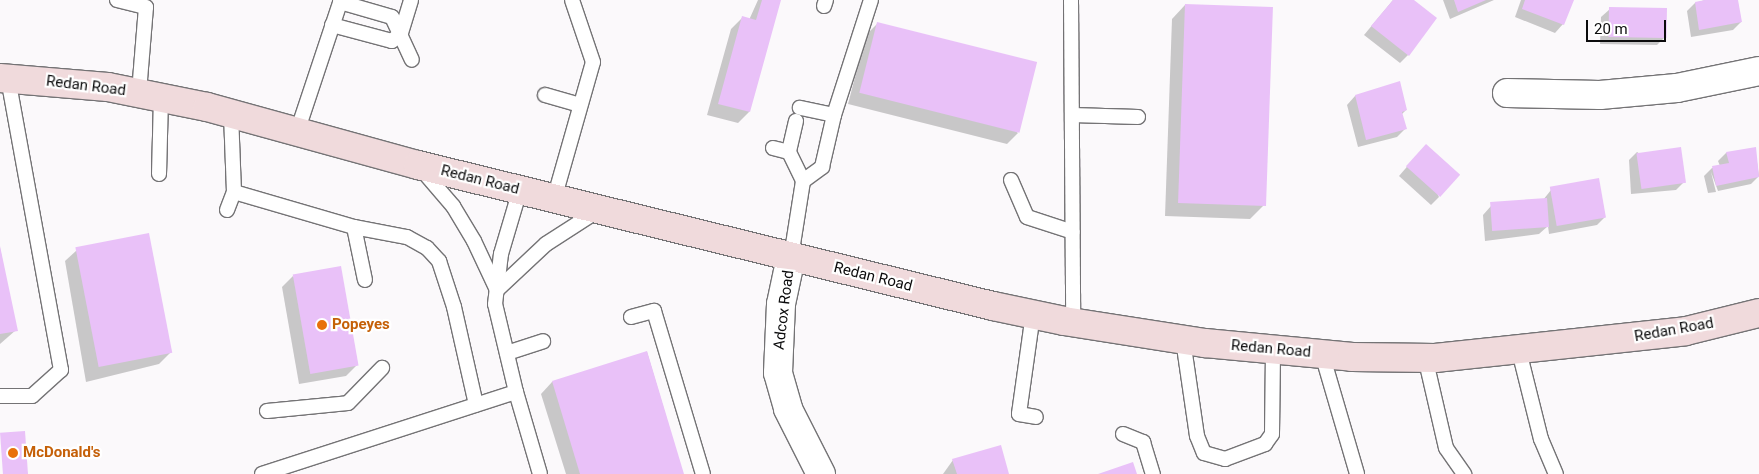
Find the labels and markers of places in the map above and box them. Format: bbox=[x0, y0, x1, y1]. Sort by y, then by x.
place label: Popeyes bbox=[332, 316, 390, 334]
marker: Popeyes bbox=[316, 319, 328, 331]
place label: McDonald's bbox=[23, 444, 100, 462]
marker: McDonald's bbox=[7, 447, 19, 459]

